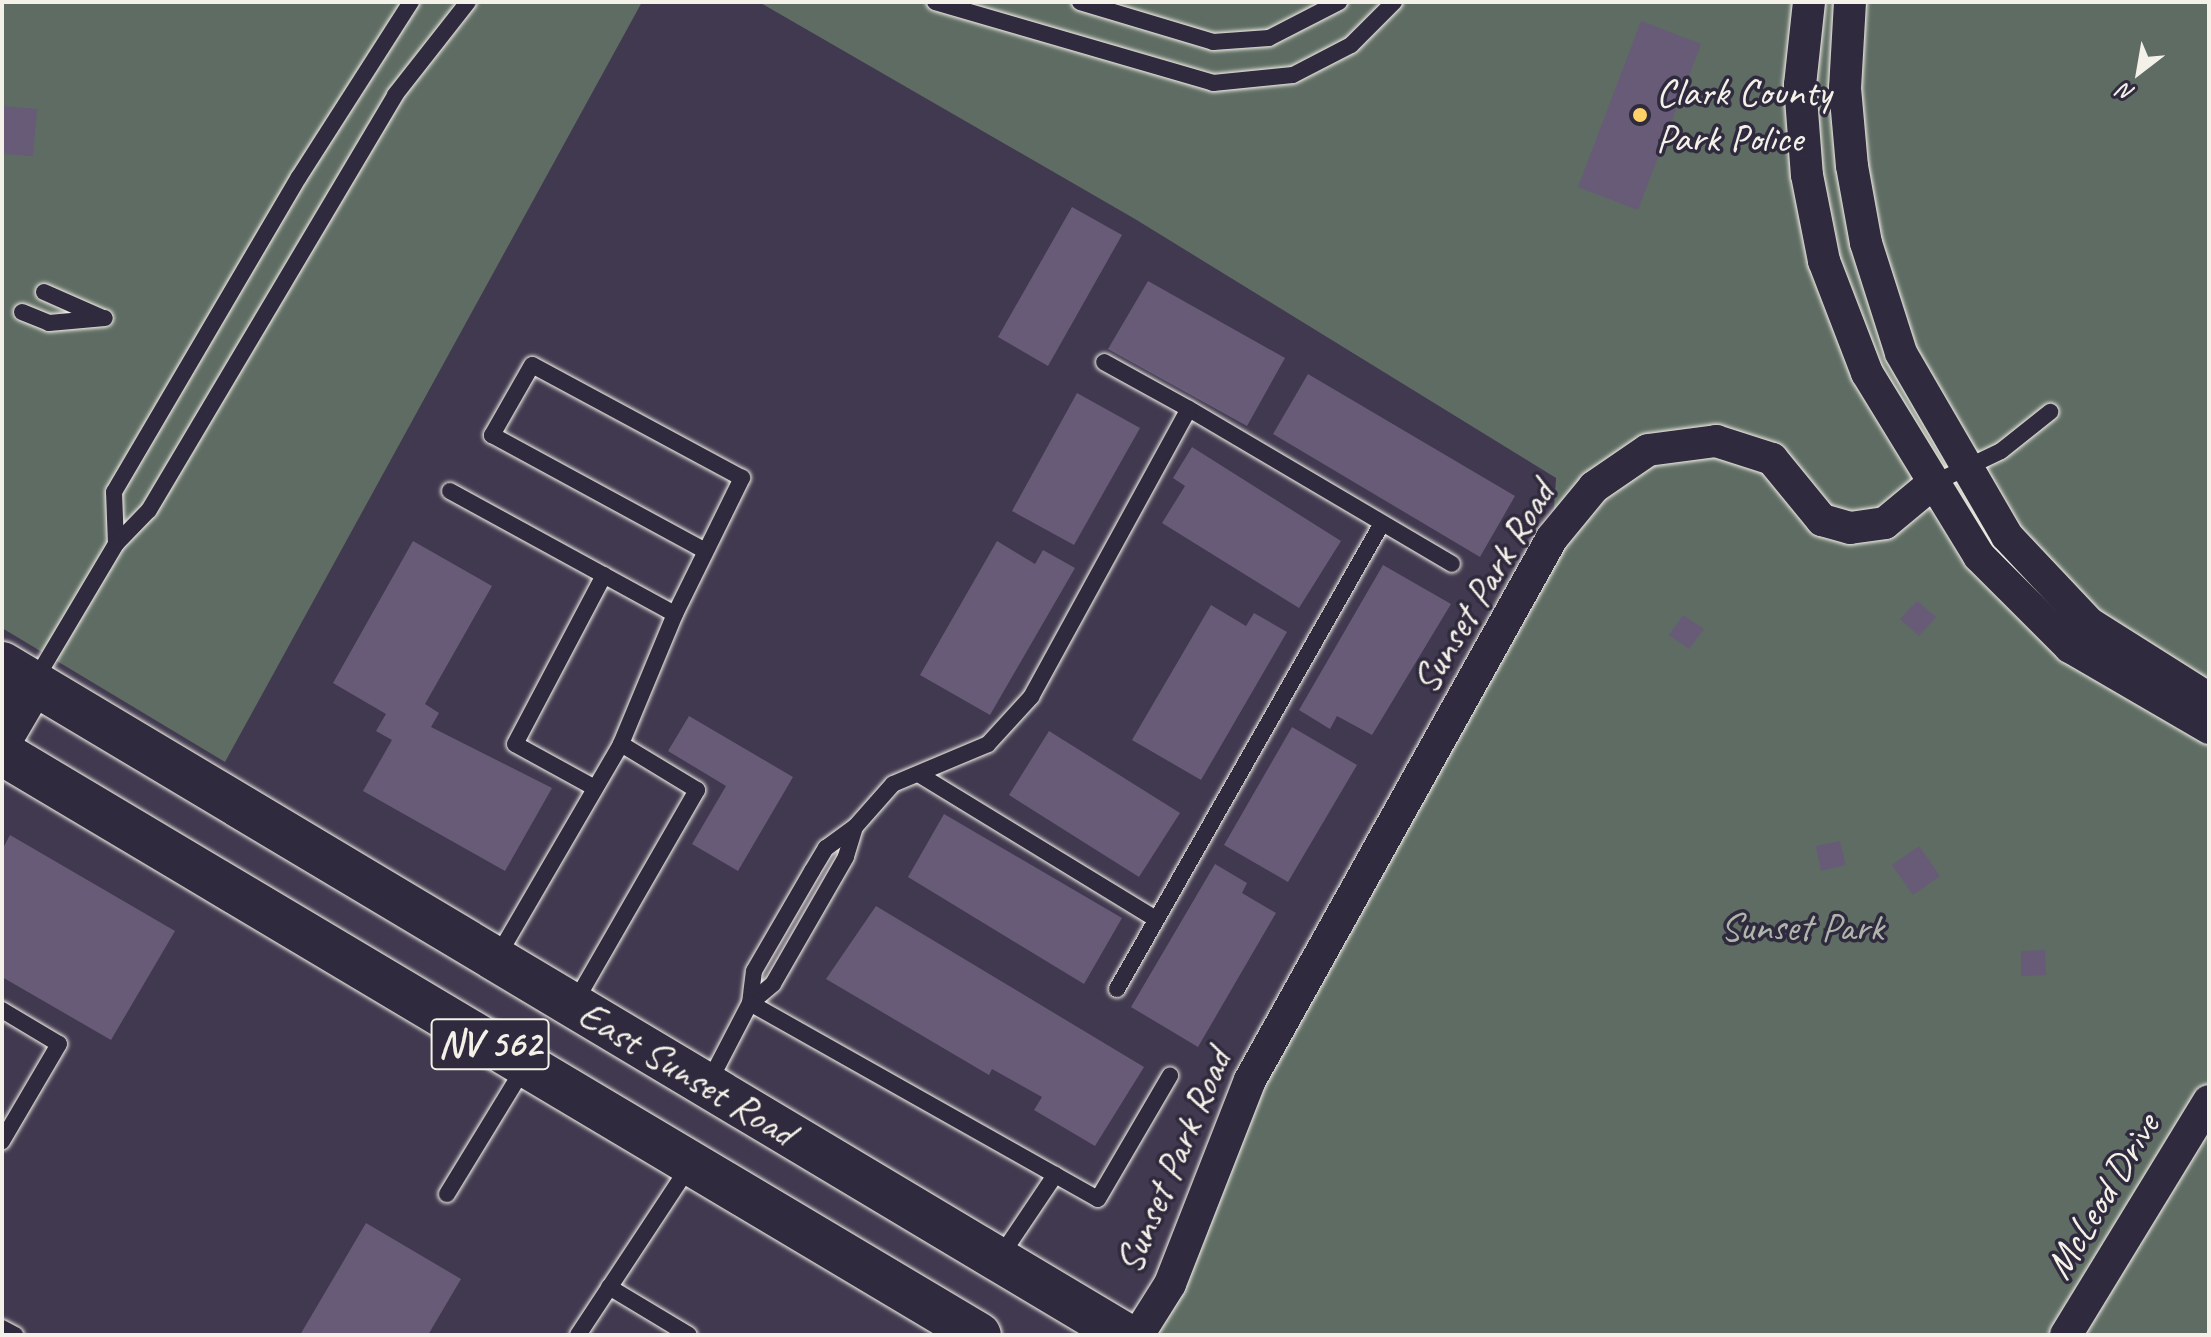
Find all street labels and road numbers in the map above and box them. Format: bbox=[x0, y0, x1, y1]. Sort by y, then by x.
street label: Sunset Park Road bbox=[1400, 471, 1566, 703]
street label: East Sunset Road bbox=[570, 990, 804, 1156]
road number: NV 562 bbox=[430, 1010, 550, 1078]
street label: Sunset Park Road bbox=[1104, 1041, 1242, 1281]
street label: McLeod Drive bbox=[2034, 1105, 2170, 1287]

